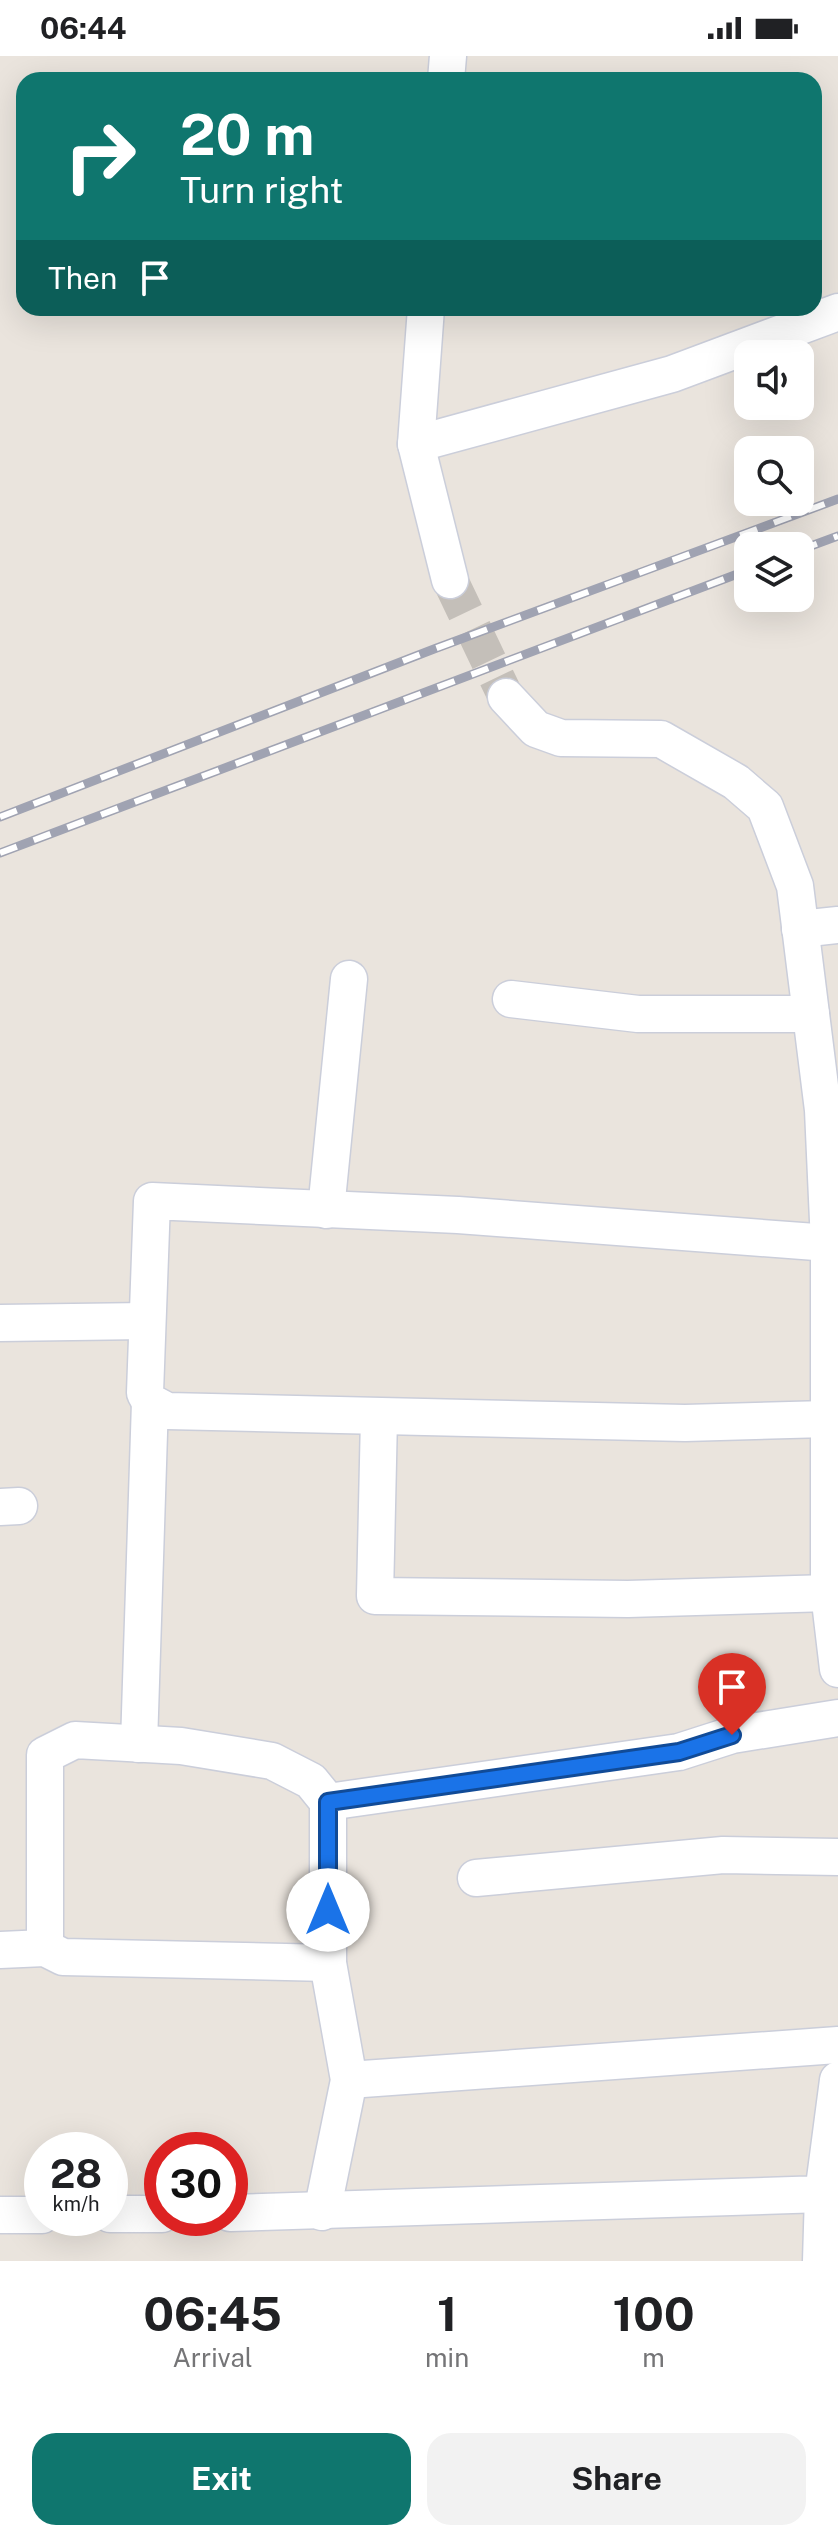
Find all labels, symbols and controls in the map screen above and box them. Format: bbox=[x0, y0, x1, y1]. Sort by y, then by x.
text: 06:44 bbox=[40, 10, 126, 46]
text: 20 m bbox=[180, 102, 314, 168]
icon: right bbox=[48, 104, 152, 208]
text: Turn right bbox=[180, 169, 343, 211]
icon: arrive bbox=[133, 256, 177, 300]
text: Then bbox=[48, 260, 117, 296]
map controls bbox=[734, 340, 814, 612]
button: sound bbox=[734, 340, 814, 420]
button: search bbox=[734, 436, 814, 516]
button: layers bbox=[734, 532, 814, 612]
pin bbox=[698, 1653, 766, 1735]
icon: arrive bbox=[710, 1665, 754, 1709]
position arrow bbox=[286, 1868, 370, 1952]
speed limit sign: 30 bbox=[144, 2132, 248, 2236]
text: 28 bbox=[50, 2150, 102, 2197]
text: km/h bbox=[52, 2192, 100, 2216]
text: 06:45 bbox=[143, 2285, 282, 2342]
text: 1 bbox=[437, 2285, 457, 2342]
text: 100 bbox=[612, 2285, 695, 2342]
text: Arrival bbox=[172, 2342, 253, 2373]
text: min bbox=[425, 2342, 469, 2373]
text: m bbox=[642, 2342, 665, 2373]
button: Exit bbox=[32, 2433, 411, 2525]
button: Share bbox=[427, 2433, 806, 2525]

